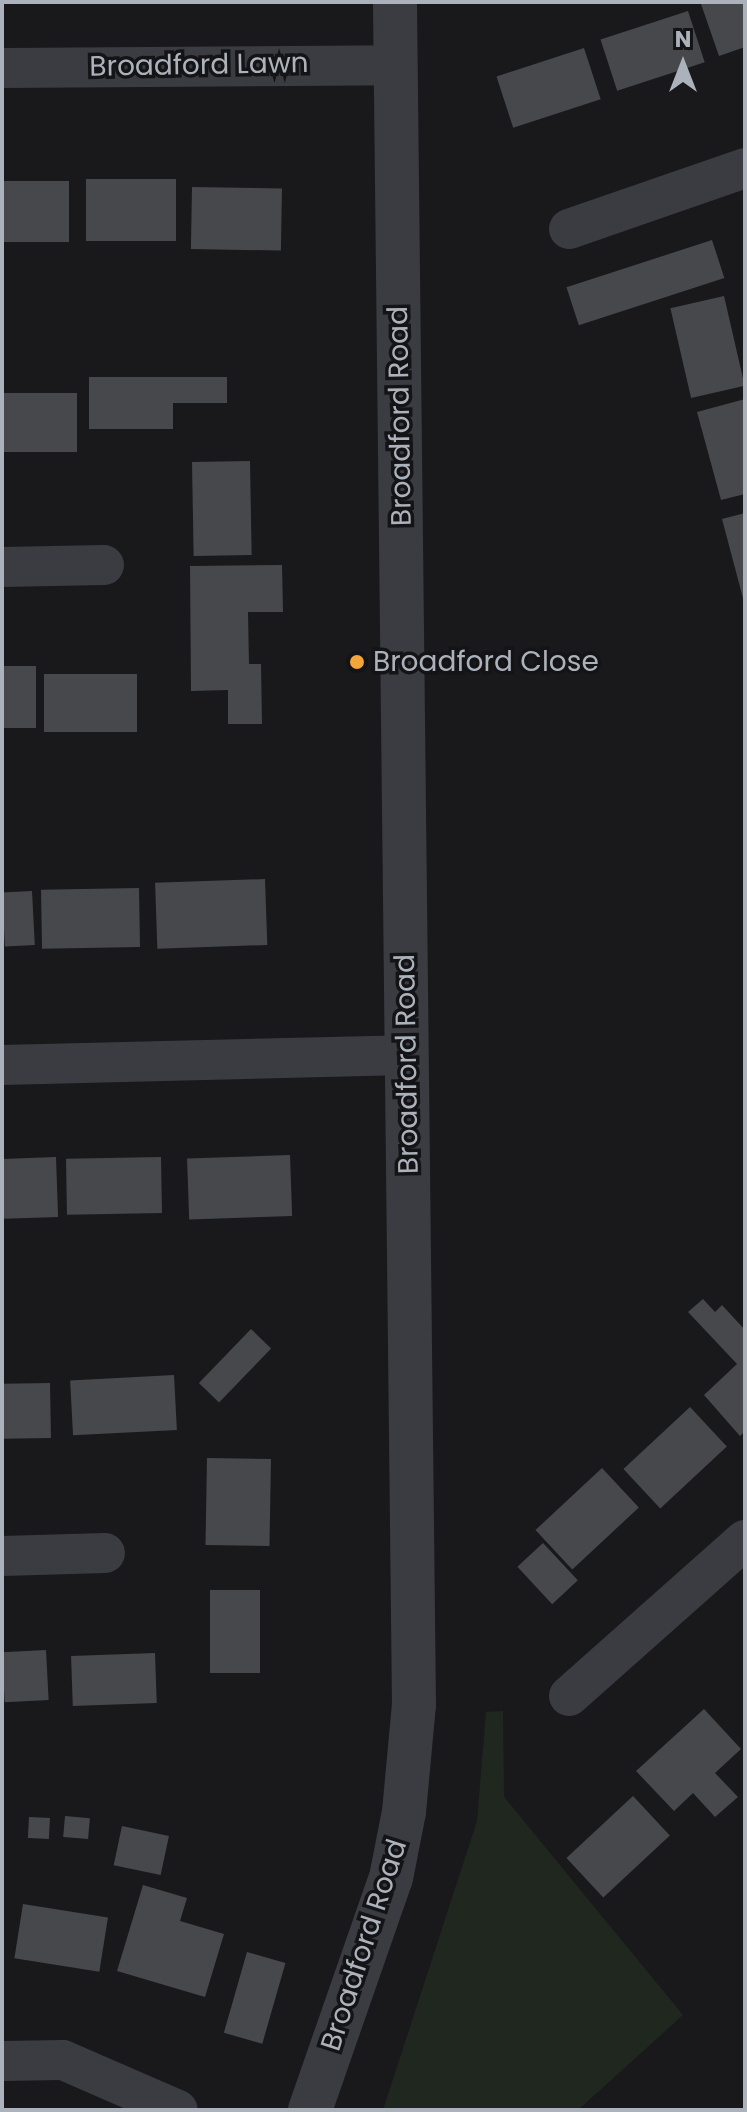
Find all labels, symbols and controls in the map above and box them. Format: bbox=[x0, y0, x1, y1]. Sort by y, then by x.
north arrow bbox=[643, 24, 723, 104]
text: N bbox=[675, 24, 691, 55]
street label: Broadford Lawn bbox=[89, 46, 309, 84]
street label: Broadford Road bbox=[381, 306, 419, 526]
place label: Broadford Close bbox=[373, 645, 599, 679]
marker: Broadford Close bbox=[348, 653, 366, 671]
street label: Broadford Road bbox=[388, 954, 426, 1174]
street label: Broadford Road bbox=[314, 1835, 414, 2055]

